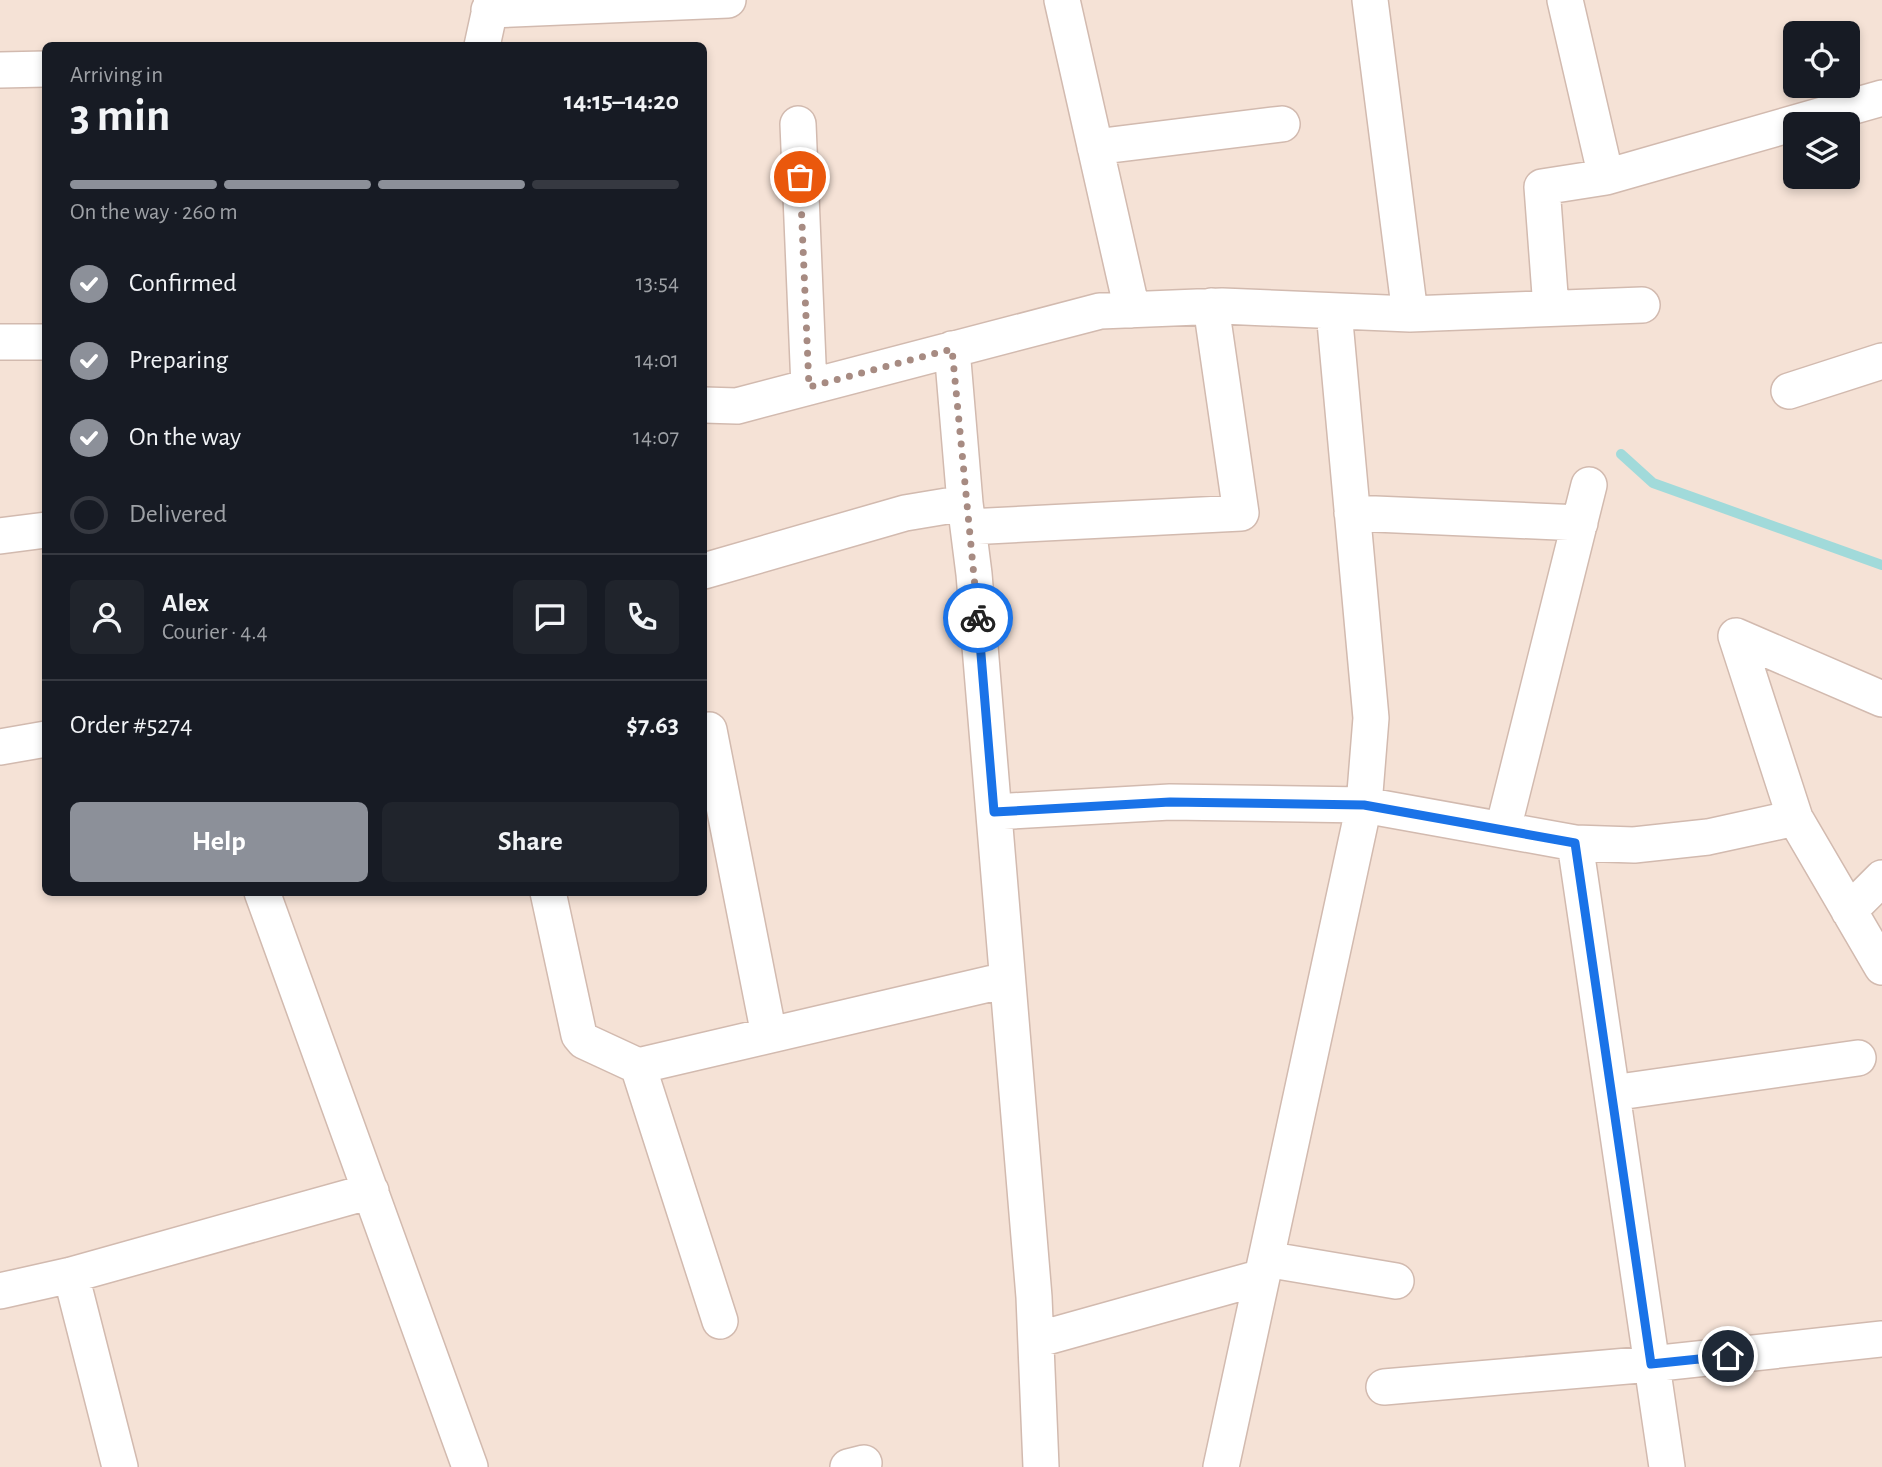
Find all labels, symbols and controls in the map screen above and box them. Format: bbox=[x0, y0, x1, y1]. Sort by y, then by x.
map controls bbox=[1783, 21, 1860, 189]
button: locate bbox=[1783, 21, 1860, 98]
text: Arriving in bbox=[70, 64, 163, 87]
text: 14:15–14:20 bbox=[564, 88, 679, 114]
text: 3 min bbox=[70, 93, 170, 139]
button: layers bbox=[1783, 112, 1860, 189]
pin bbox=[770, 147, 830, 207]
icon: bag bbox=[781, 158, 819, 196]
text: On the way · 260 m bbox=[70, 201, 238, 224]
icon: check bbox=[70, 265, 108, 303]
text: Confirmed bbox=[129, 270, 237, 296]
text: 13:54 bbox=[636, 272, 679, 295]
icon: check bbox=[70, 342, 108, 380]
text: Preparing bbox=[129, 347, 228, 373]
text: 14:01 bbox=[635, 349, 679, 372]
icon: check bbox=[70, 419, 108, 457]
text: On the way bbox=[129, 424, 241, 450]
text: 14:07 bbox=[633, 426, 679, 449]
text: Delivered bbox=[129, 501, 227, 527]
button: person bbox=[70, 580, 144, 654]
button: chat bbox=[513, 580, 587, 654]
button: phone bbox=[605, 580, 679, 654]
courier bbox=[943, 583, 1013, 653]
text: Alex bbox=[162, 590, 209, 616]
icon: bike bbox=[959, 599, 997, 637]
text: Courier · 4.4 bbox=[162, 621, 268, 644]
text: Order #5274 bbox=[70, 712, 193, 738]
text: $7.63 bbox=[626, 712, 679, 738]
button: Help bbox=[70, 802, 368, 882]
button: Share bbox=[382, 802, 679, 882]
pin bbox=[1698, 1326, 1758, 1386]
icon: home bbox=[1709, 1337, 1747, 1375]

